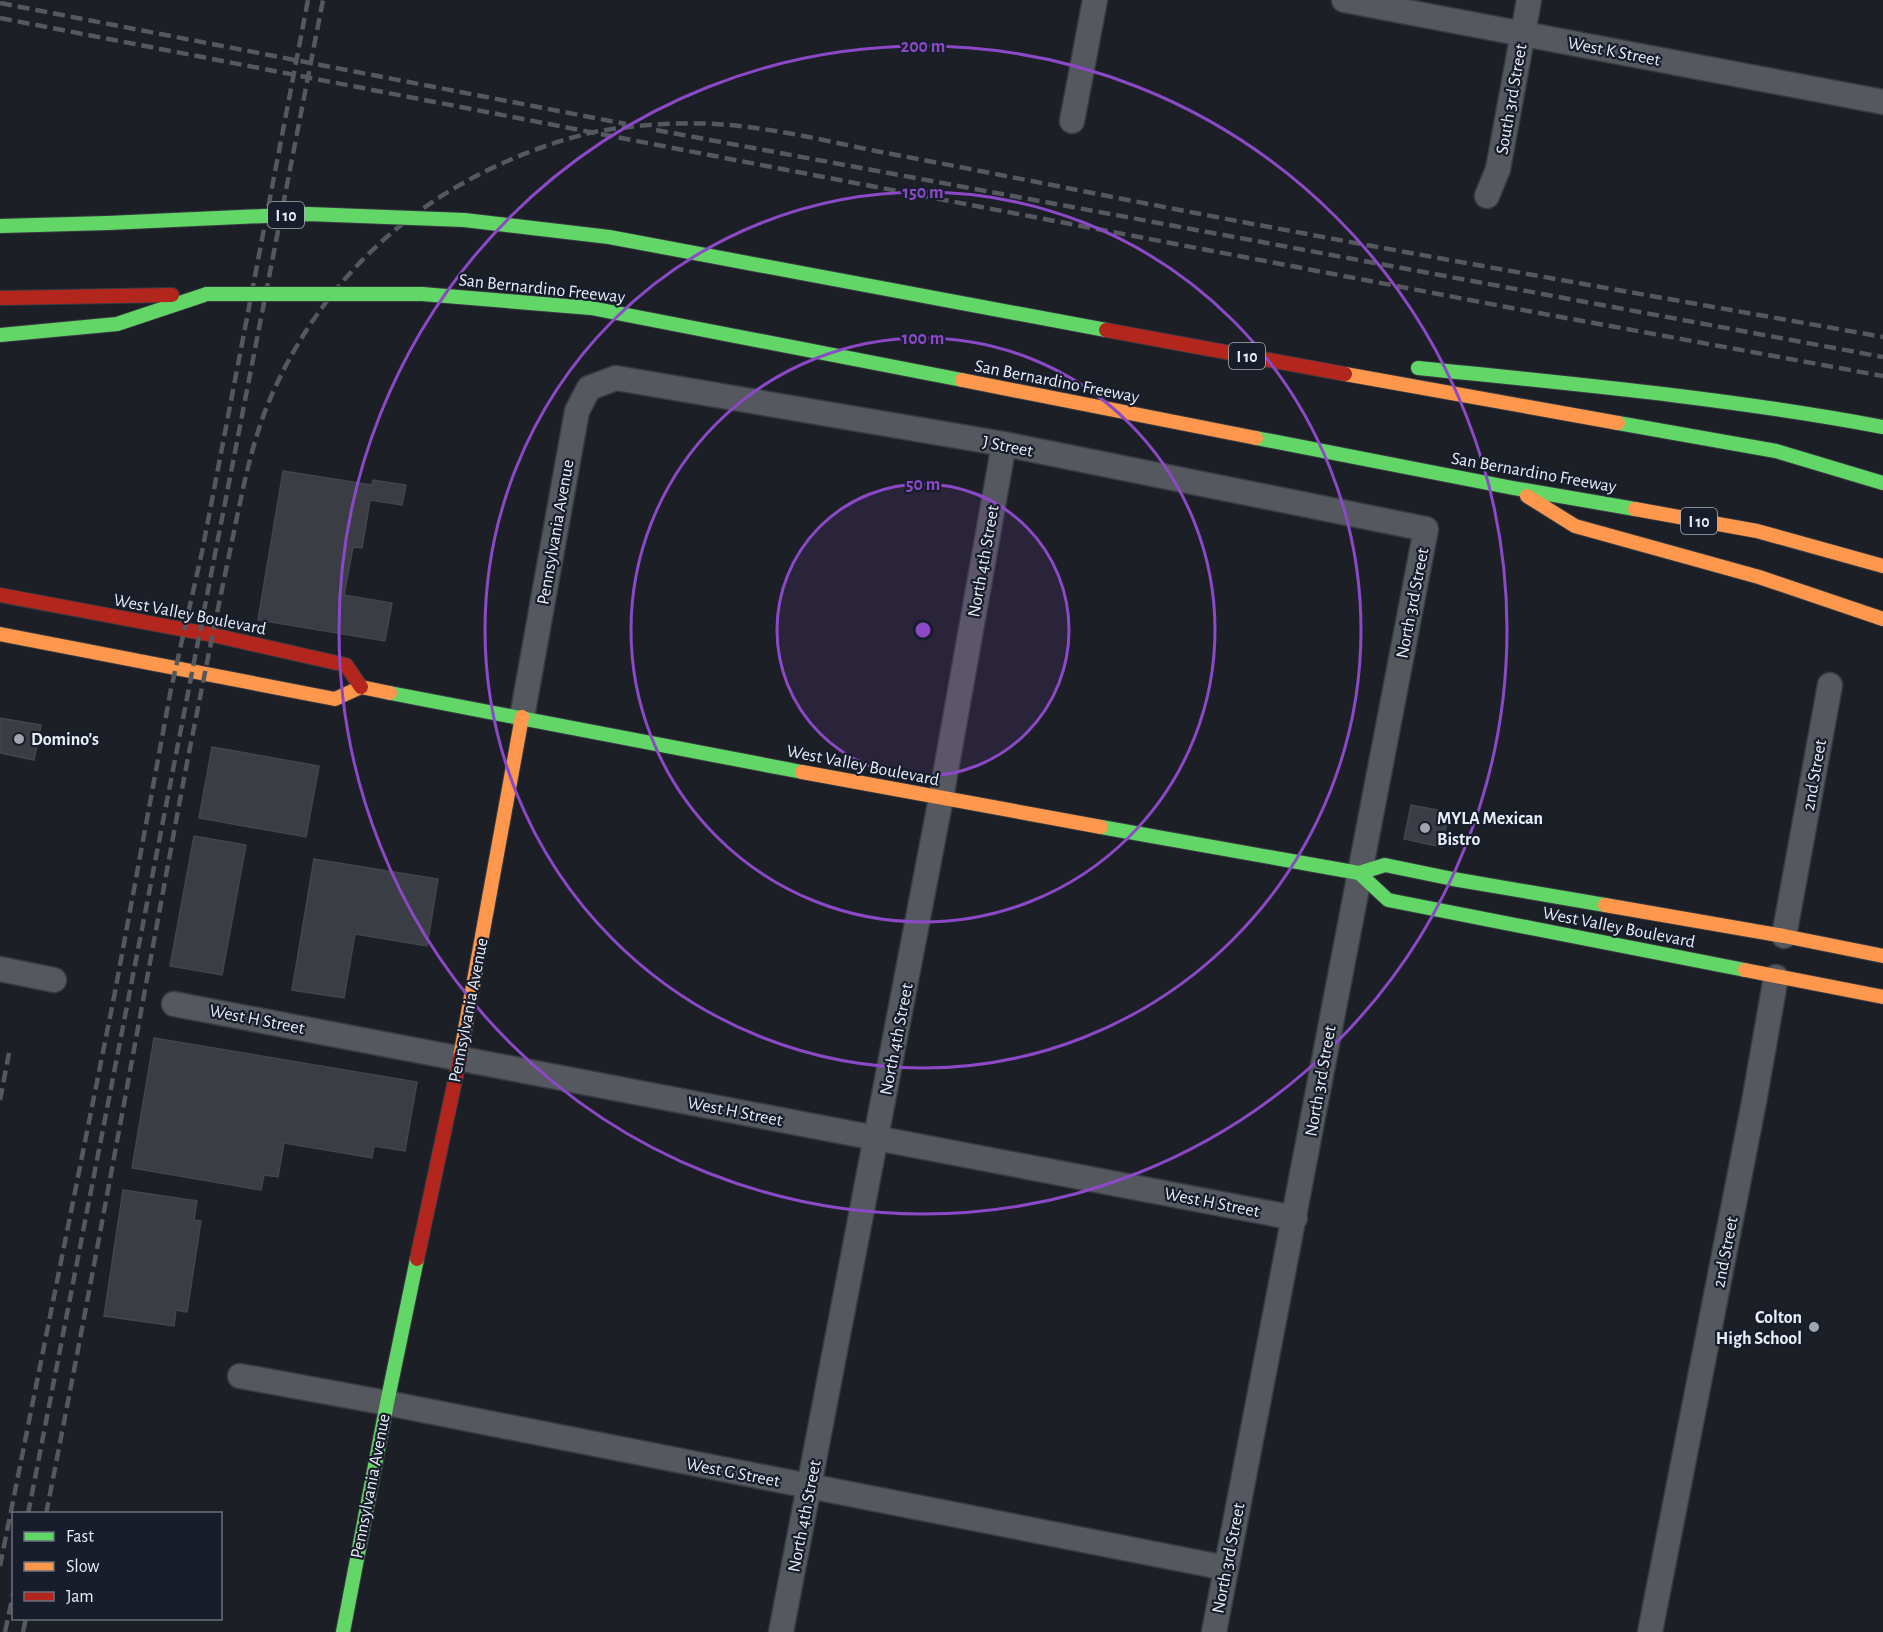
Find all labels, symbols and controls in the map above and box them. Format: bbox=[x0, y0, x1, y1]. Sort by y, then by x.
street label: West K Street bbox=[1566, 34, 1662, 70]
text: 200 m bbox=[901, 38, 945, 56]
street label: South 3rd Street bbox=[1493, 42, 1531, 156]
text: 150 m bbox=[903, 184, 943, 202]
road number: I 10 bbox=[268, 202, 304, 228]
street label: San Bernardino Freeway bbox=[458, 271, 626, 307]
text: 100 m bbox=[902, 330, 944, 348]
road number: I 10 bbox=[1229, 343, 1265, 369]
street label: San Bernardino Freeway bbox=[973, 357, 1141, 407]
street label: J Street bbox=[981, 433, 1035, 461]
street label: San Bernardino Freeway bbox=[1450, 450, 1618, 496]
street label: Pennsylvania Avenue bbox=[534, 458, 578, 606]
text: 50 m bbox=[906, 476, 940, 494]
street label: North 4th Street bbox=[965, 503, 1003, 619]
road number: I 10 bbox=[1681, 508, 1717, 534]
street label: North 3rd Street bbox=[1393, 546, 1433, 660]
street label: West Valley Boulevard bbox=[112, 591, 268, 639]
centre of rings bbox=[913, 620, 933, 640]
place label: Domino's bbox=[31, 731, 99, 749]
marker: Domino's bbox=[12, 732, 26, 746]
street label: 2nd Street bbox=[1800, 738, 1830, 812]
street label: West Valley Boulevard bbox=[785, 742, 941, 790]
place label: MYLA Mexican Bistro bbox=[1437, 810, 1543, 849]
marker: MYLA Mexican Bistro bbox=[1418, 821, 1432, 835]
street label: West Valley Boulevard bbox=[1541, 904, 1697, 952]
street label: Pennsylvania Avenue bbox=[446, 936, 492, 1084]
street label: North 4th Street bbox=[877, 981, 917, 1097]
street label: West H Street bbox=[208, 1002, 306, 1038]
street label: North 3rd Street bbox=[1302, 1024, 1340, 1138]
street label: West H Street bbox=[686, 1094, 784, 1130]
street label: West H Street bbox=[1163, 1185, 1261, 1221]
street label: 2nd Street bbox=[1710, 1215, 1742, 1289]
place label: Colton High School bbox=[1716, 1309, 1802, 1348]
marker: Colton High School bbox=[1807, 1320, 1821, 1334]
street label: Pennsylvania Avenue bbox=[348, 1412, 394, 1560]
street label: West G Street bbox=[684, 1455, 781, 1491]
street label: North 4th Street bbox=[785, 1458, 825, 1574]
street label: North 3rd Street bbox=[1209, 1501, 1249, 1615]
legend bbox=[12, 1512, 222, 1620]
text: Fast bbox=[66, 1528, 94, 1546]
text: Slow bbox=[66, 1558, 99, 1576]
text: Jam bbox=[66, 1588, 94, 1606]

